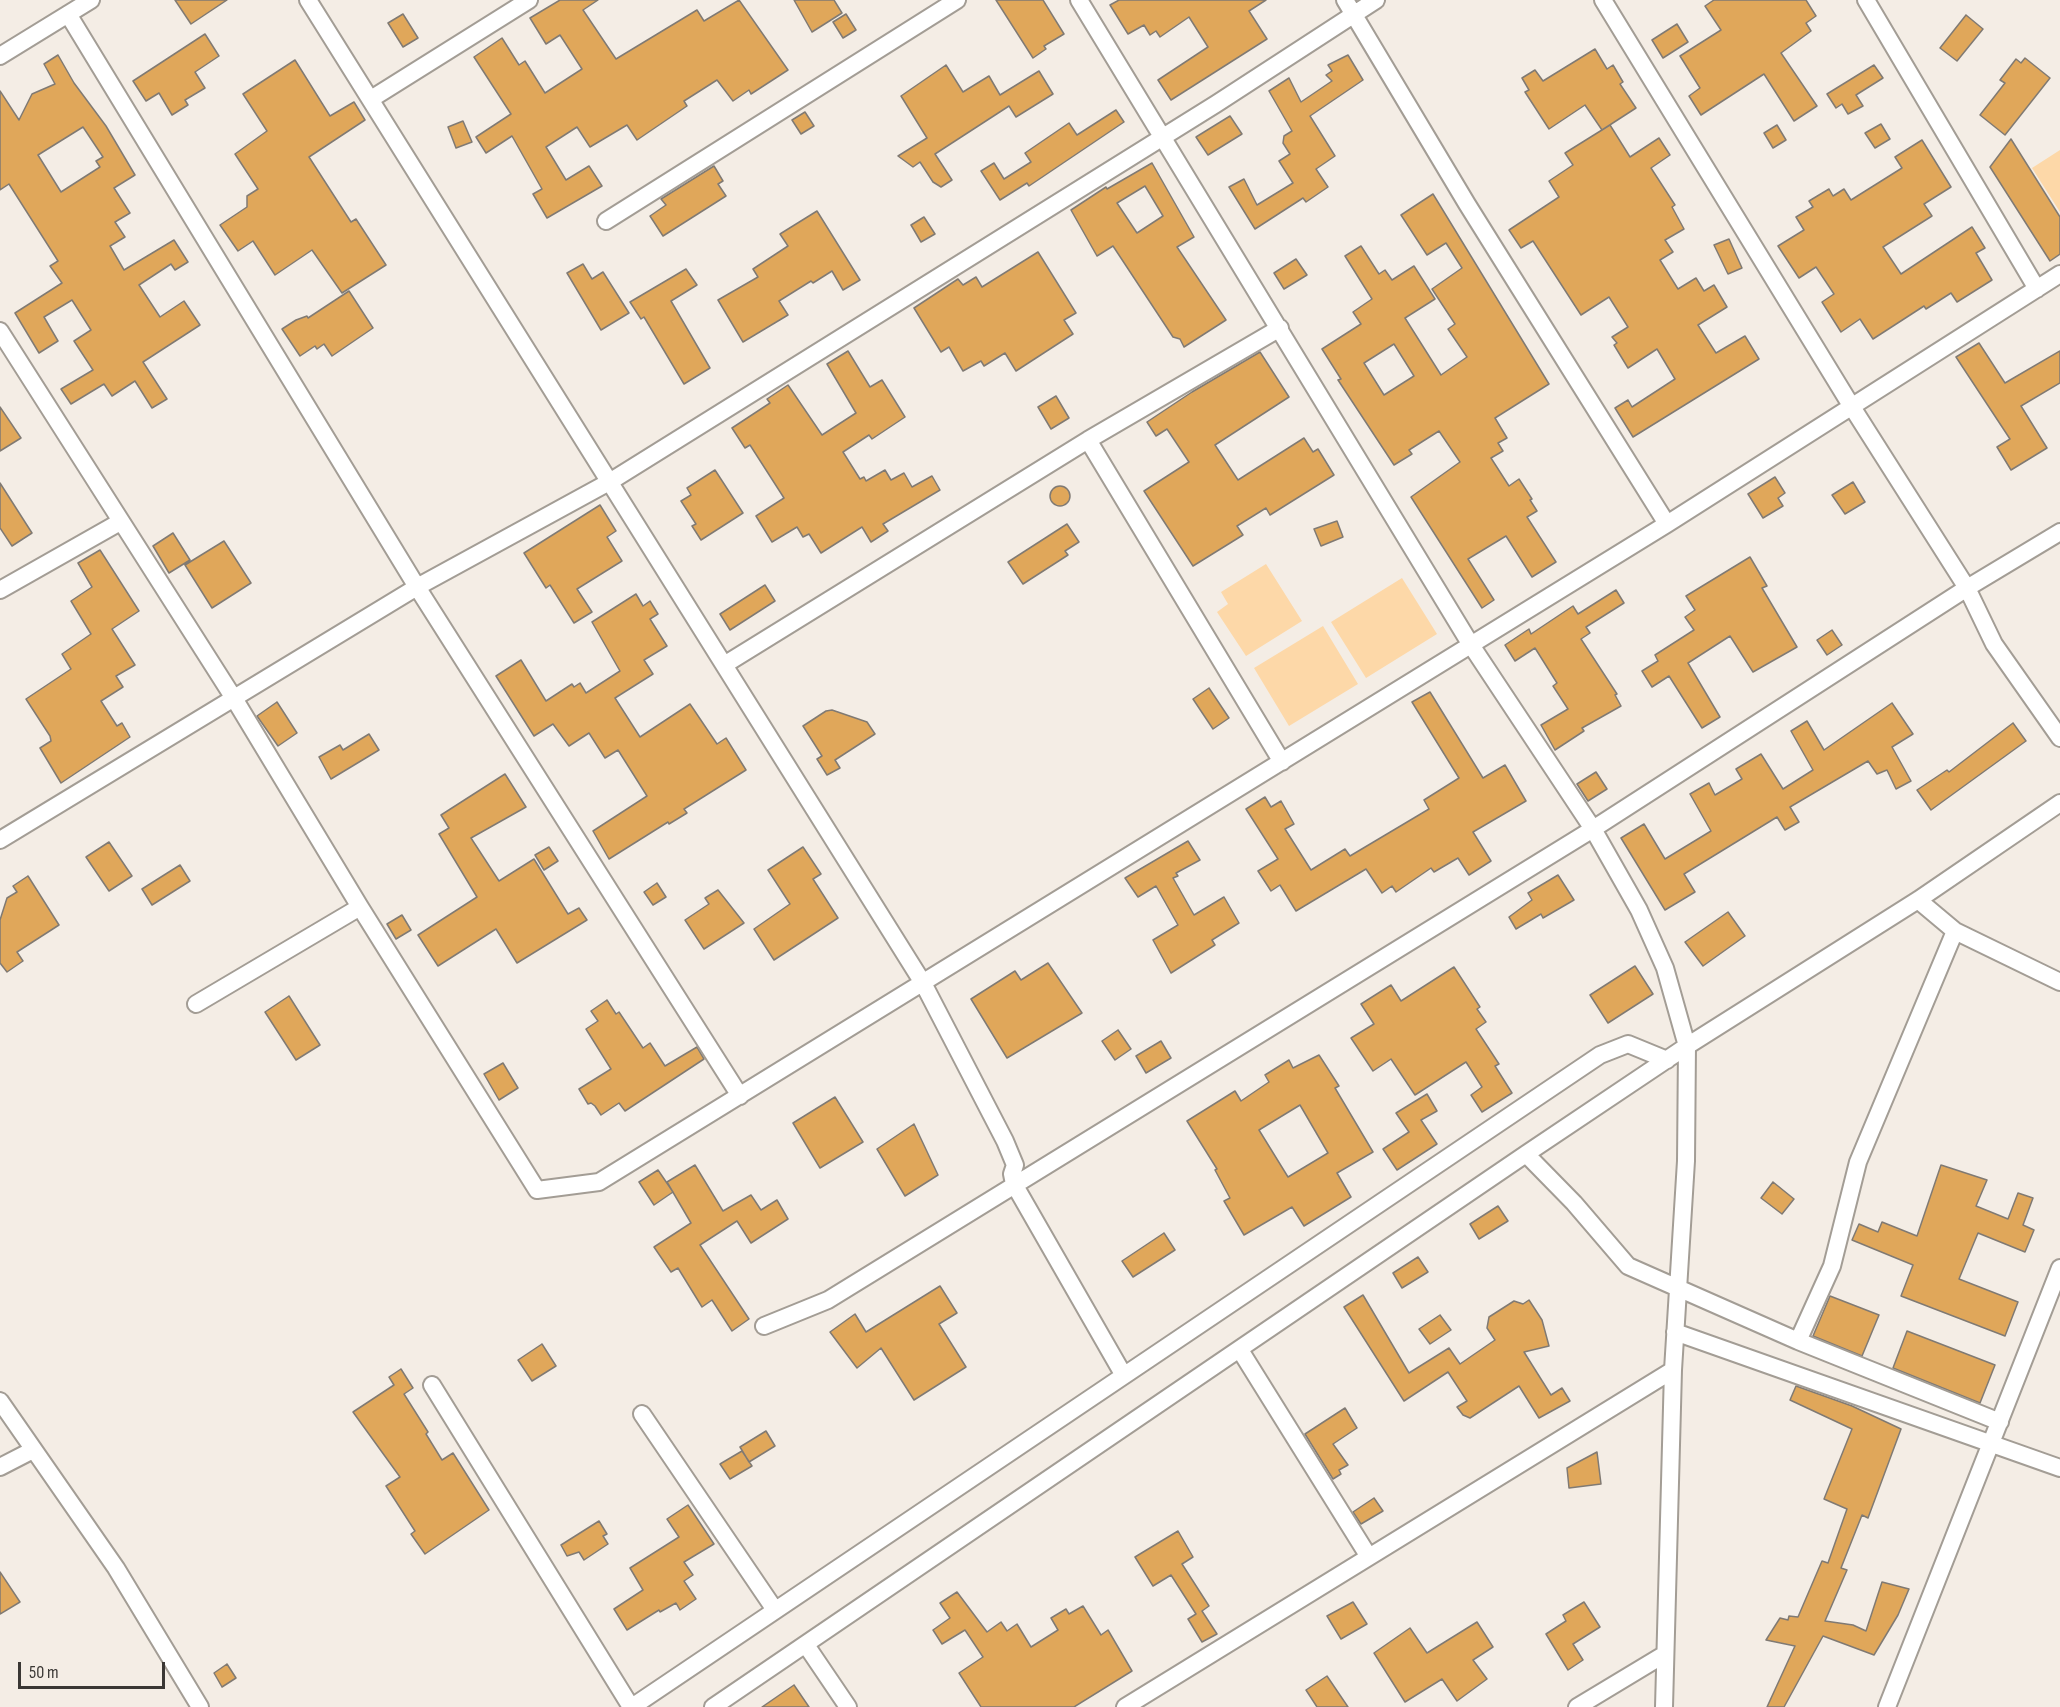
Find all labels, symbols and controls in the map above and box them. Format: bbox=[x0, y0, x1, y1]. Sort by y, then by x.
scale bar bbox=[21, 1650, 168, 1688]
text: 50 m bbox=[29, 1662, 59, 1683]

